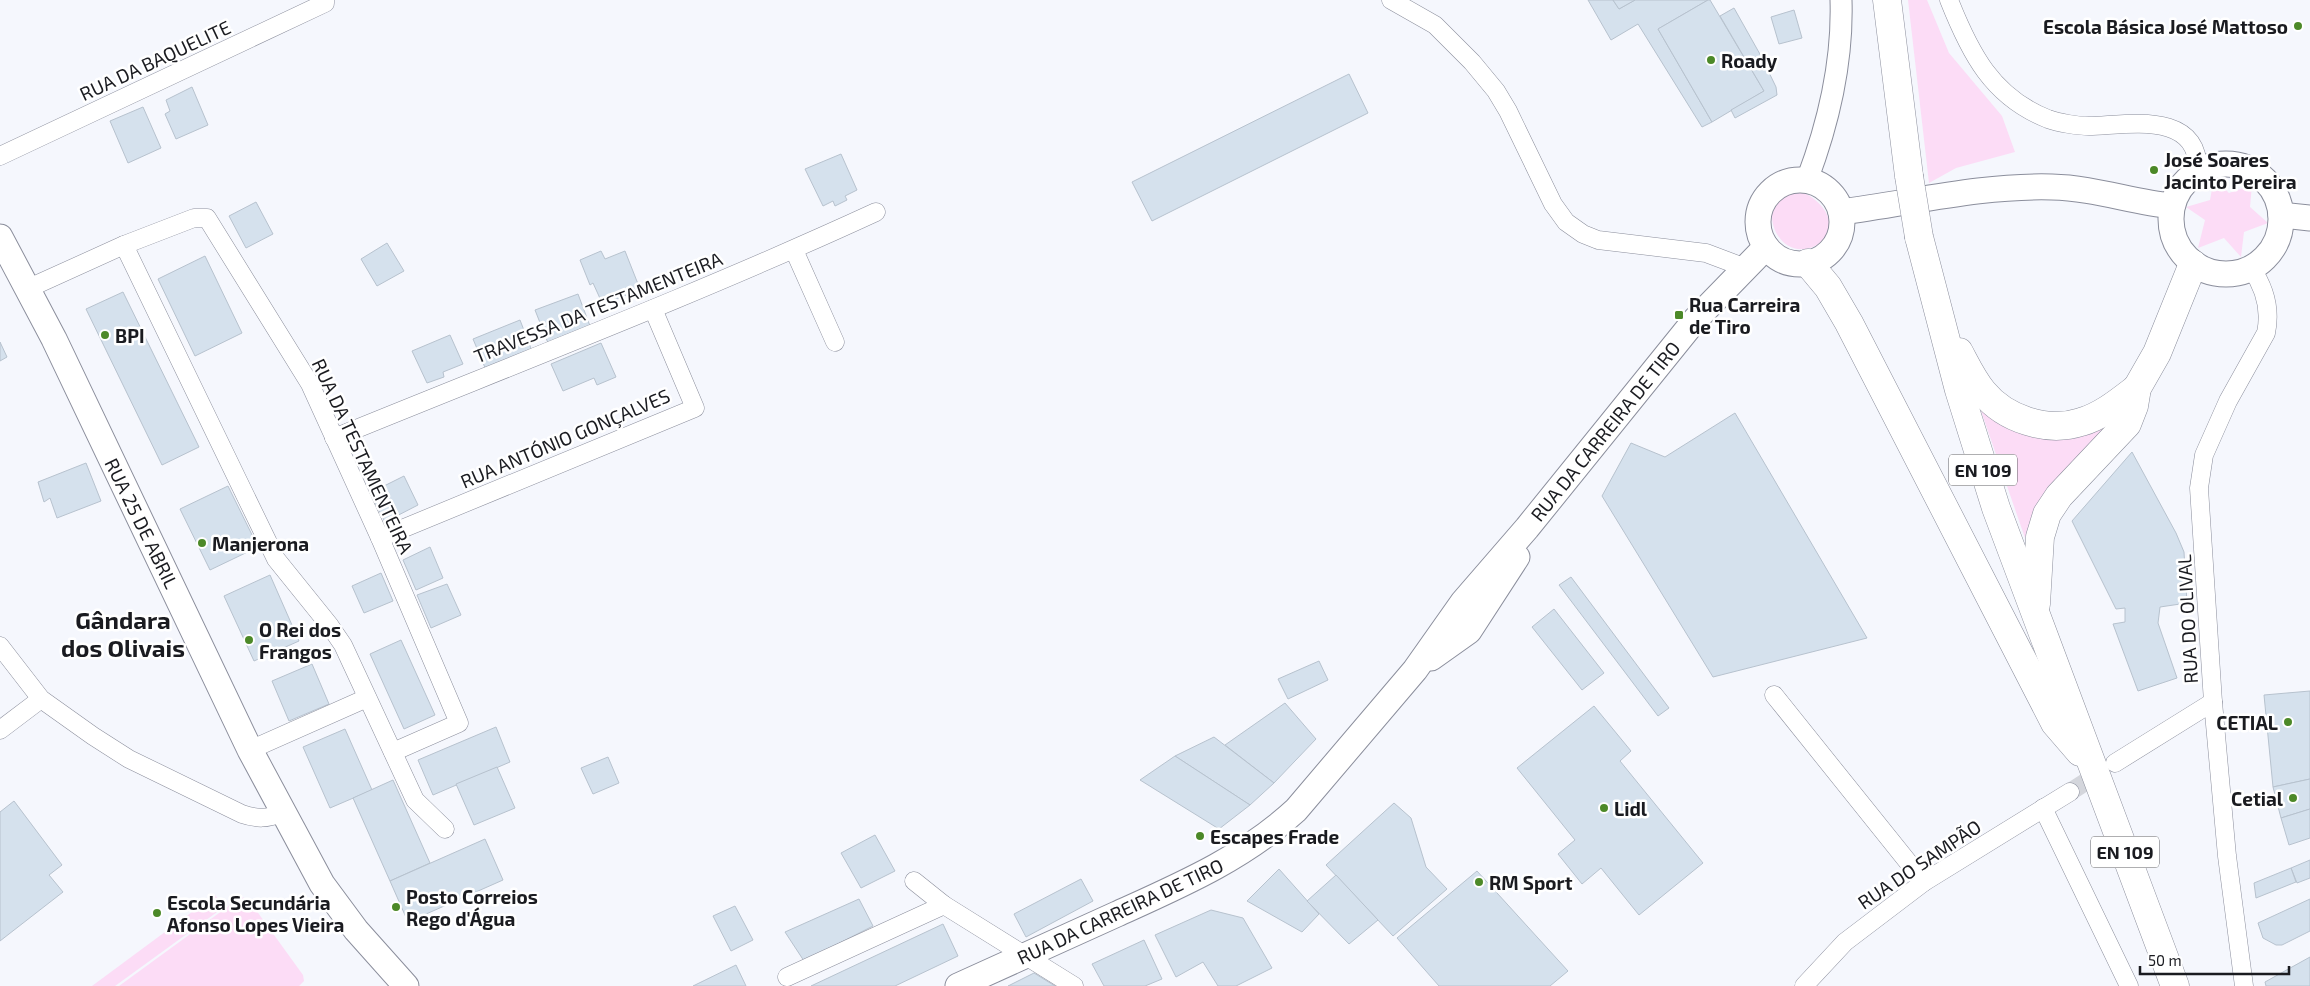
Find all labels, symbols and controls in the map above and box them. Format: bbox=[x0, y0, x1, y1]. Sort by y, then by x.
street label: RUA DA BAQUELITE bbox=[76, 15, 234, 105]
place label: Escola Básica José Mattoso bbox=[2043, 15, 2288, 38]
marker: Escola Básica José Mattoso bbox=[2292, 20, 2304, 32]
place label: Roady bbox=[1721, 49, 1778, 73]
marker: Roady bbox=[1705, 54, 1717, 66]
place label: José Soares Jacinto Pereira bbox=[2164, 148, 2297, 193]
marker: José Soares Jacinto Pereira bbox=[2148, 164, 2160, 176]
street label: TRAVESSA DA TESTAMENTEIRA bbox=[470, 246, 726, 367]
place label: Rua Carreira de Tiro bbox=[1689, 293, 1800, 338]
marker: Rua Carreira de Tiro bbox=[1673, 309, 1685, 321]
place label: BPI bbox=[115, 324, 144, 347]
marker: BPI bbox=[99, 329, 111, 341]
street label: RUA DA CARREIRA DE TIRO bbox=[1525, 336, 1685, 526]
street label: RUA DA TESTAMENTEIRA bbox=[308, 355, 418, 557]
street label: RUA ANTÓNIO GONÇALVES bbox=[457, 383, 674, 494]
street label: RUA 25 DE ABRIL bbox=[101, 454, 184, 592]
road number: EN 109 bbox=[1949, 454, 2017, 486]
place label: Manjerona bbox=[212, 532, 309, 555]
marker: Manjerona bbox=[196, 537, 208, 549]
street label: RUA DO OLIVAL bbox=[2172, 554, 2202, 684]
district label: Gândara dos Olivais bbox=[61, 605, 185, 662]
place label: O Rei dos Frangos bbox=[259, 618, 341, 663]
marker: O Rei dos Frangos bbox=[243, 634, 255, 646]
place label: CETIAL bbox=[2216, 711, 2278, 734]
marker: CETIAL bbox=[2282, 716, 2294, 728]
place label: Cetial bbox=[2231, 787, 2284, 810]
marker: Cetial bbox=[2287, 792, 2299, 804]
place label: Lidl bbox=[1614, 797, 1648, 820]
marker: Lidl bbox=[1598, 802, 1610, 814]
street label: RUA DO SAMPÃO bbox=[1853, 814, 1985, 914]
place label: Escapes Frade bbox=[1210, 825, 1339, 848]
marker: Escapes Frade bbox=[1194, 830, 1206, 842]
road number: EN 109 bbox=[2091, 836, 2159, 868]
street label: RUA DA CARREIRA DE TIRO bbox=[1013, 853, 1227, 969]
place label: RM Sport bbox=[1489, 871, 1573, 894]
marker: RM Sport bbox=[1473, 876, 1485, 888]
place label: Posto Correios Rego d'Água bbox=[406, 885, 538, 930]
place label: Escola Secundária Afonso Lopes Vieira bbox=[167, 891, 344, 936]
marker: Posto Correios Rego d'Água bbox=[390, 901, 402, 913]
marker: Escola Secundária Afonso Lopes Vieira bbox=[151, 907, 163, 919]
scale bar bbox=[2140, 944, 2289, 976]
text: 50 m bbox=[2148, 951, 2182, 969]

